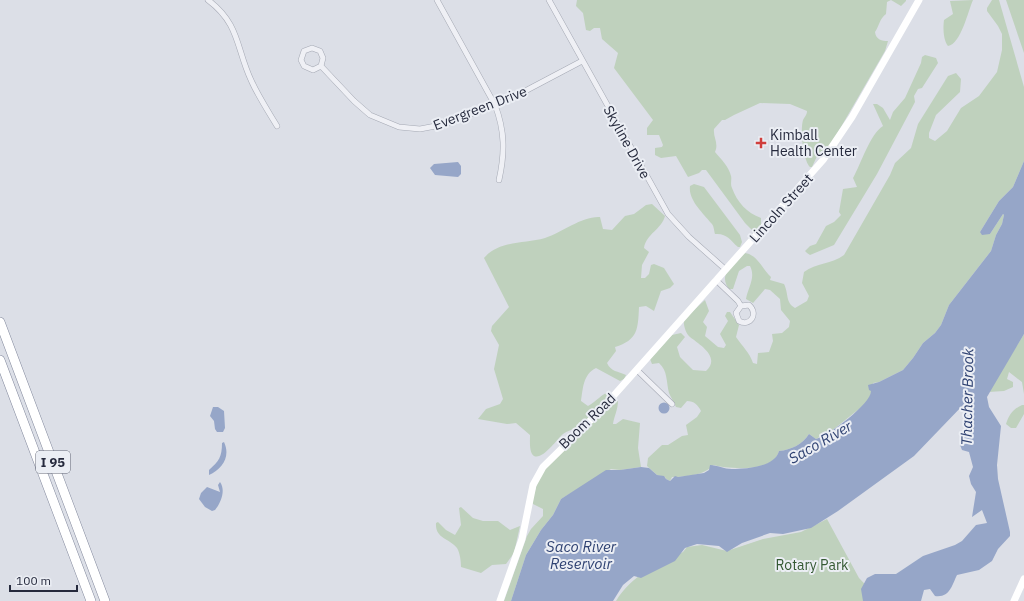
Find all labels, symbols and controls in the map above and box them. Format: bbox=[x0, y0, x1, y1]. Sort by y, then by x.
street label: Evergreen Drive bbox=[431, 82, 530, 134]
street label: Skyline Drive bbox=[599, 102, 655, 182]
place label: Kimball Health Center bbox=[770, 126, 857, 160]
marker: Kimball Health Center bbox=[755, 137, 767, 149]
street label: Lincoln Street bbox=[745, 170, 817, 246]
water label: Thacher Brook bbox=[957, 348, 977, 446]
street label: Boom Road bbox=[555, 389, 619, 453]
water label: Saco River bbox=[785, 416, 856, 468]
road number: I 95 bbox=[36, 451, 70, 473]
water label: Saco River Reservoir bbox=[546, 537, 617, 573]
park label: Rotary Park bbox=[776, 556, 849, 574]
scale bar bbox=[10, 567, 77, 593]
text: 100 m bbox=[16, 573, 51, 588]

